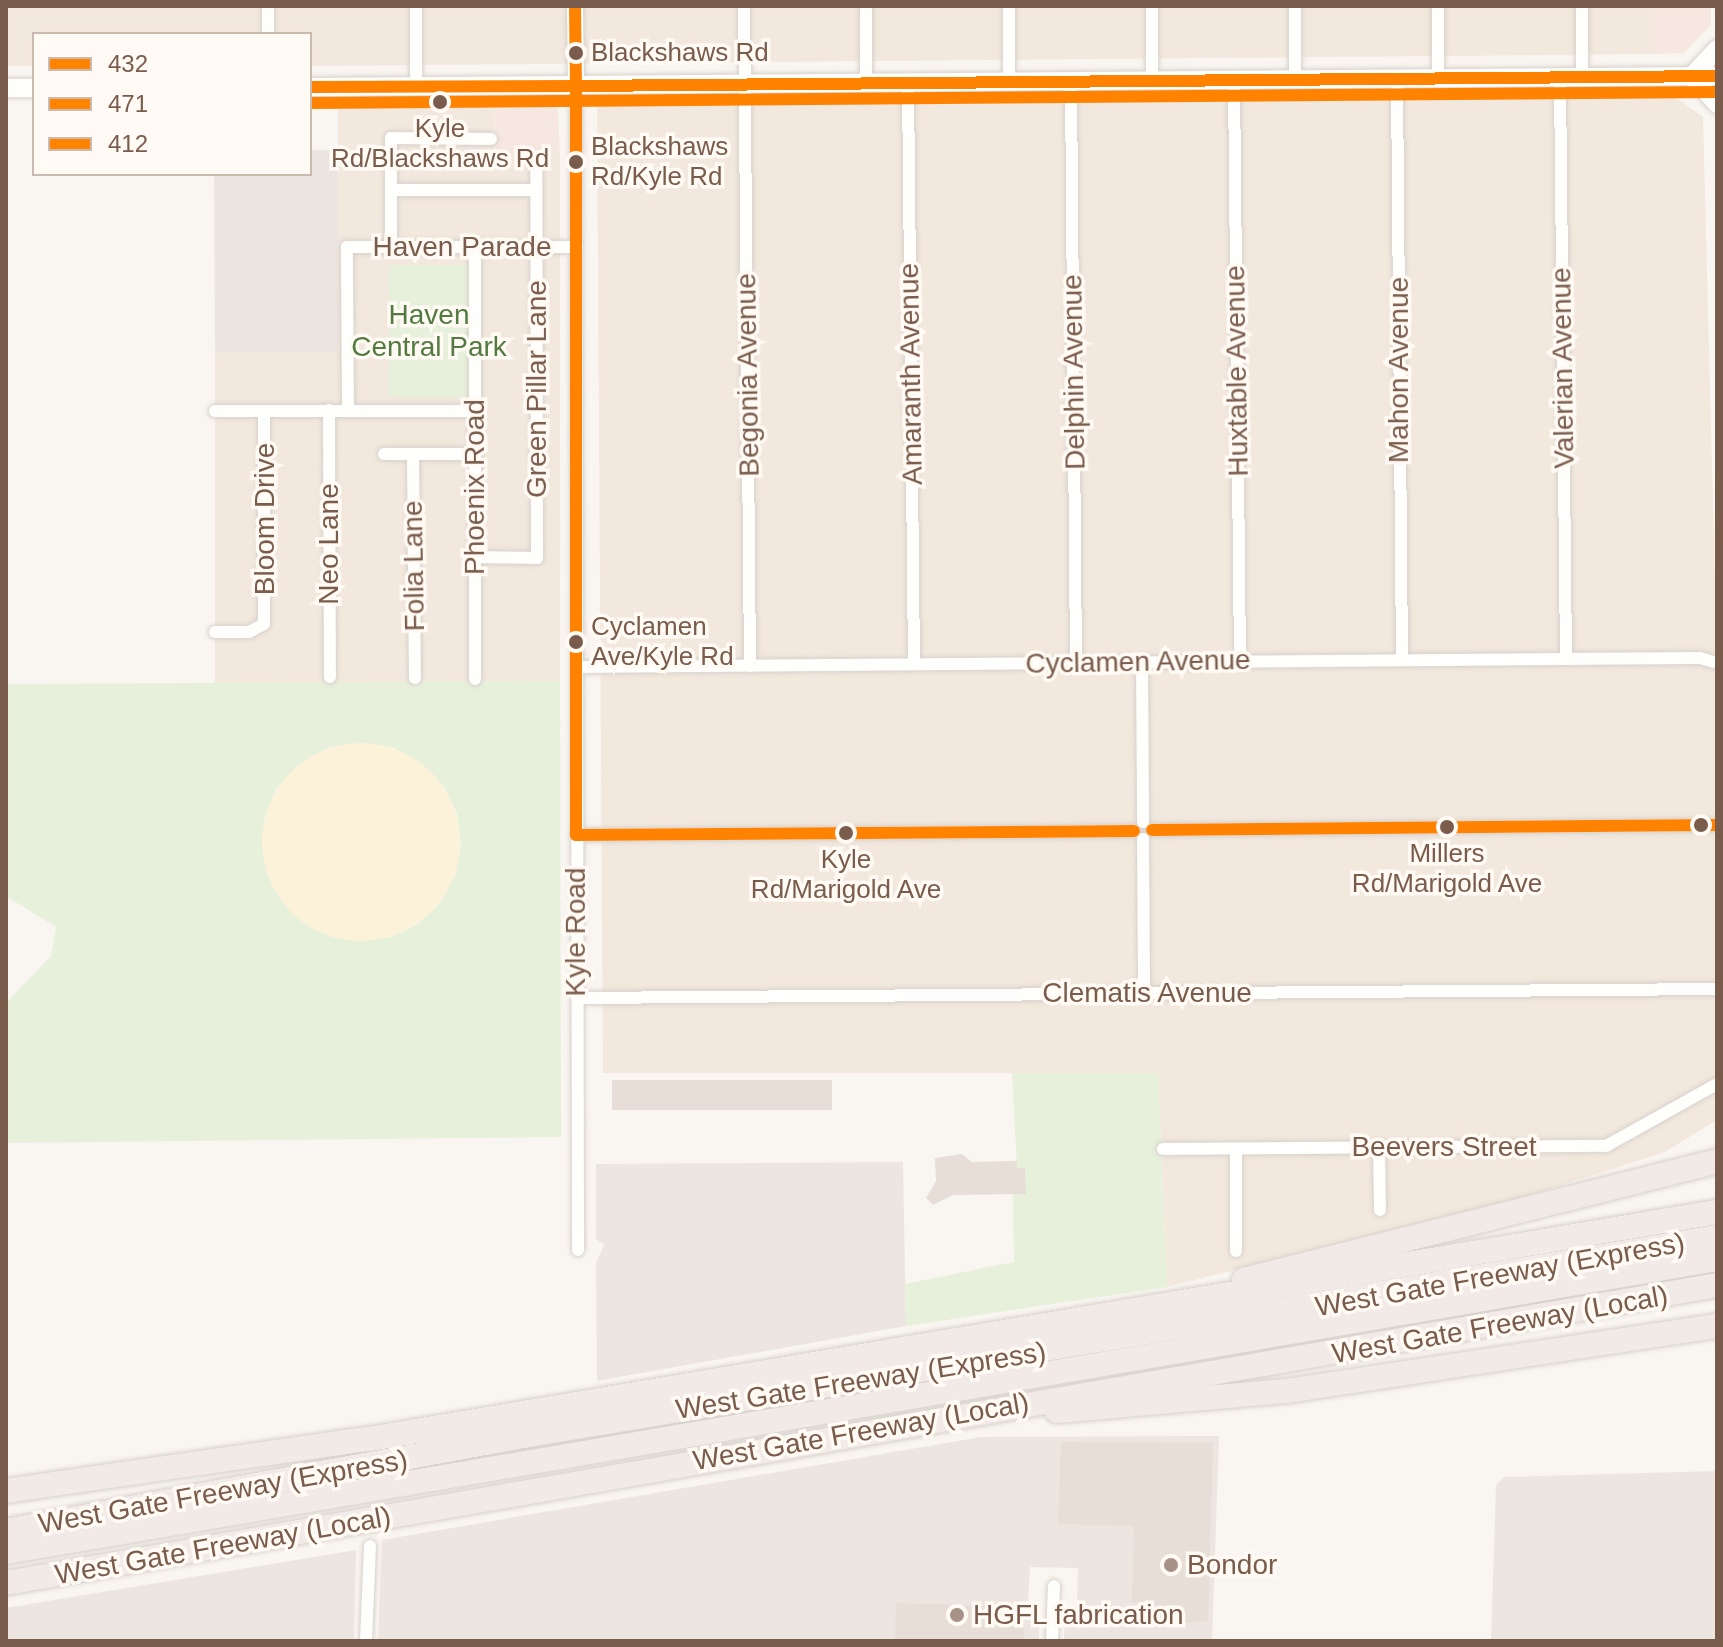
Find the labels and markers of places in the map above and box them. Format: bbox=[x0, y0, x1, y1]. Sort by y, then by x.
place label: Blackshaws Rd bbox=[591, 37, 769, 69]
marker: Blackshaws Rd bbox=[568, 45, 584, 61]
marker: Kyle Rd/Blackshaws Rd bbox=[432, 94, 448, 110]
place label: Kyle Rd/Blackshaws Rd bbox=[331, 113, 549, 174]
place label: Blackshaws Rd/Kyle Rd bbox=[591, 131, 728, 192]
marker: Blackshaws Rd/Kyle Rd bbox=[568, 154, 584, 170]
place label: Cyclamen Ave/Kyle Rd bbox=[591, 611, 734, 672]
marker: Cyclamen Ave/Kyle Rd bbox=[568, 634, 584, 650]
unlabelled marker bbox=[1693, 817, 1709, 833]
marker: Millers Rd/Marigold Ave bbox=[1439, 819, 1455, 835]
marker: Kyle Rd/Marigold Ave bbox=[838, 825, 854, 841]
place label: Millers Rd/Marigold Ave bbox=[1351, 838, 1543, 900]
place label: Kyle Rd/Marigold Ave bbox=[750, 844, 942, 906]
place label: Bondor bbox=[1187, 1548, 1277, 1582]
marker: Bondor bbox=[1162, 1556, 1180, 1574]
place label: HGFL fabrication bbox=[973, 1598, 1185, 1632]
marker: HGFL fabrication bbox=[948, 1606, 966, 1624]

